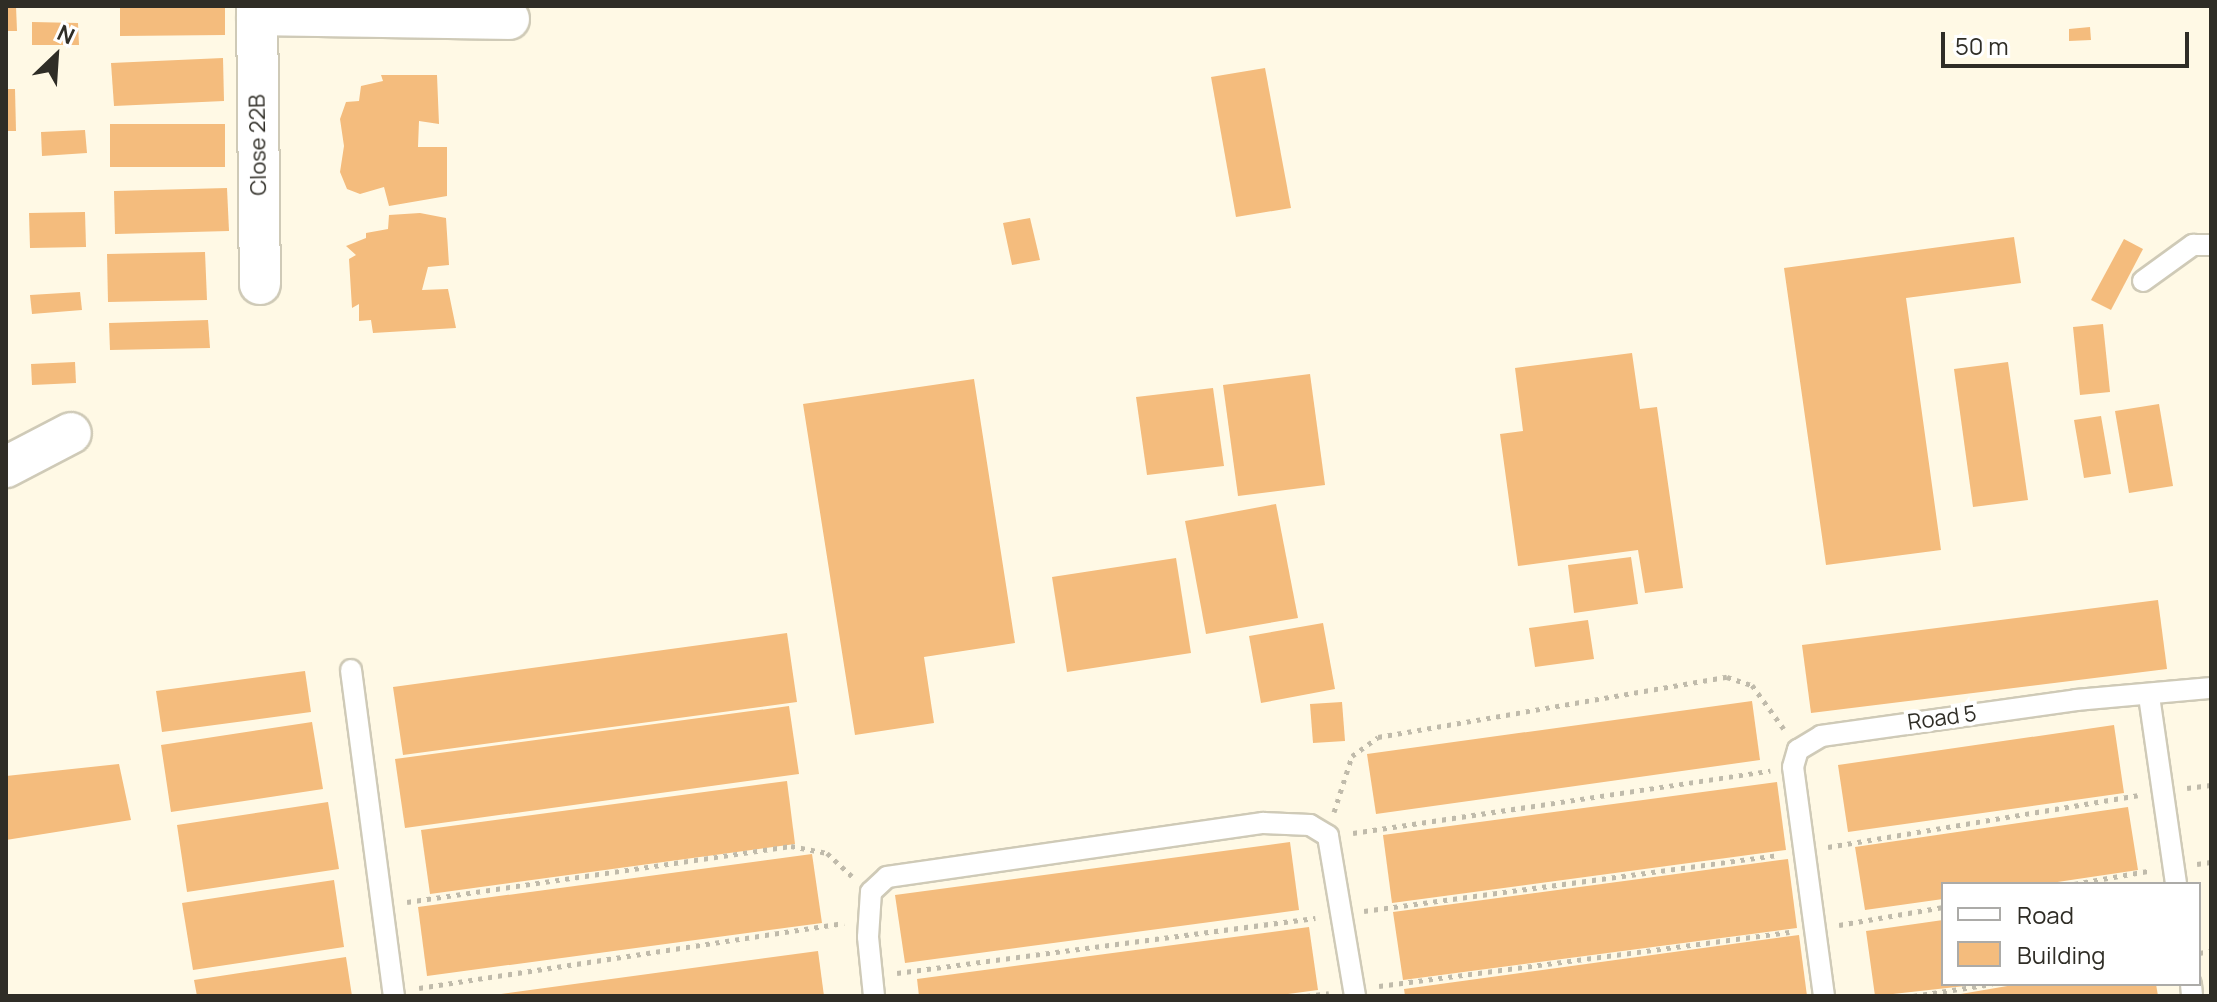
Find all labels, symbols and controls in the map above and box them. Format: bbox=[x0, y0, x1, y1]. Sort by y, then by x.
north arrow bbox=[16, 16, 96, 96]
scale bar bbox=[1945, 16, 2193, 66]
text: N bbox=[53, 17, 80, 51]
text: 50 m bbox=[1955, 29, 2009, 62]
street label: Close 22B bbox=[244, 94, 272, 196]
street label: Road 5 bbox=[1906, 700, 1978, 736]
legend bbox=[1941, 882, 2201, 986]
text: Road bbox=[2017, 898, 2074, 931]
text: Building bbox=[2017, 938, 2105, 971]

